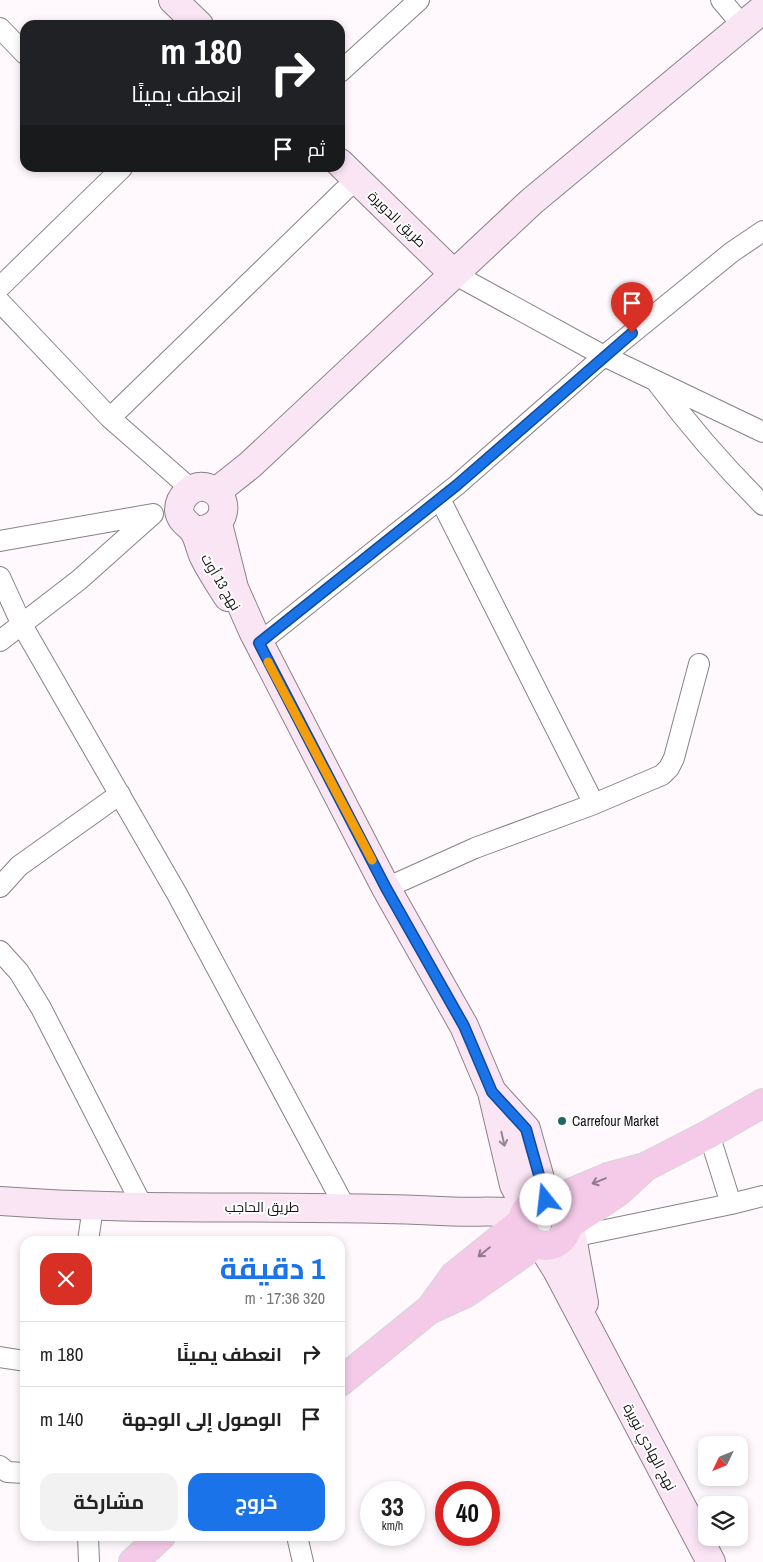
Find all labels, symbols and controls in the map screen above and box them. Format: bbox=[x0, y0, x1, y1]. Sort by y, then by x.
text: 180 m bbox=[161, 28, 242, 75]
icon: right bbox=[260, 40, 325, 105]
text: انعطف يمينًا bbox=[131, 79, 242, 109]
icon: arrive bbox=[269, 135, 297, 163]
text: ثم bbox=[307, 136, 325, 162]
street label: طريق الدويرة bbox=[364, 187, 430, 251]
pin bbox=[611, 282, 653, 333]
icon: arrive bbox=[618, 289, 646, 317]
street label: نهج 13 أوت bbox=[197, 550, 245, 614]
place label: Carrefour Market bbox=[572, 1112, 659, 1130]
marker: Carrefour Market bbox=[556, 1115, 568, 1127]
one-way arrow bbox=[499, 1131, 508, 1147]
position arrow bbox=[519, 1173, 571, 1225]
one-way arrow bbox=[592, 1177, 607, 1186]
street label: طريق الحاجب bbox=[225, 1198, 299, 1216]
one-way arrow bbox=[478, 1246, 491, 1257]
text: 1 دقيقة bbox=[220, 1248, 325, 1288]
button: close bbox=[40, 1253, 92, 1305]
text: 320 m · 17:36 bbox=[245, 1287, 325, 1309]
icon: right bbox=[297, 1340, 325, 1368]
text: 180 m bbox=[40, 1341, 83, 1367]
text: انعطف يمينًا bbox=[176, 1341, 282, 1367]
street label: نهج الهادي نويرة bbox=[617, 1400, 681, 1495]
icon: arrive bbox=[297, 1405, 325, 1433]
text: 140 m bbox=[40, 1406, 83, 1432]
text: الوصول إلى الوجهة bbox=[122, 1406, 282, 1432]
north arrow bbox=[698, 1436, 748, 1486]
map controls bbox=[698, 1436, 748, 1546]
button: مشاركة bbox=[40, 1473, 178, 1531]
button: خروج bbox=[188, 1473, 325, 1531]
speed limit sign: 40 bbox=[435, 1481, 500, 1546]
text: 33 bbox=[381, 1490, 404, 1524]
button: layers bbox=[698, 1496, 748, 1546]
text: km/h bbox=[382, 1518, 403, 1534]

